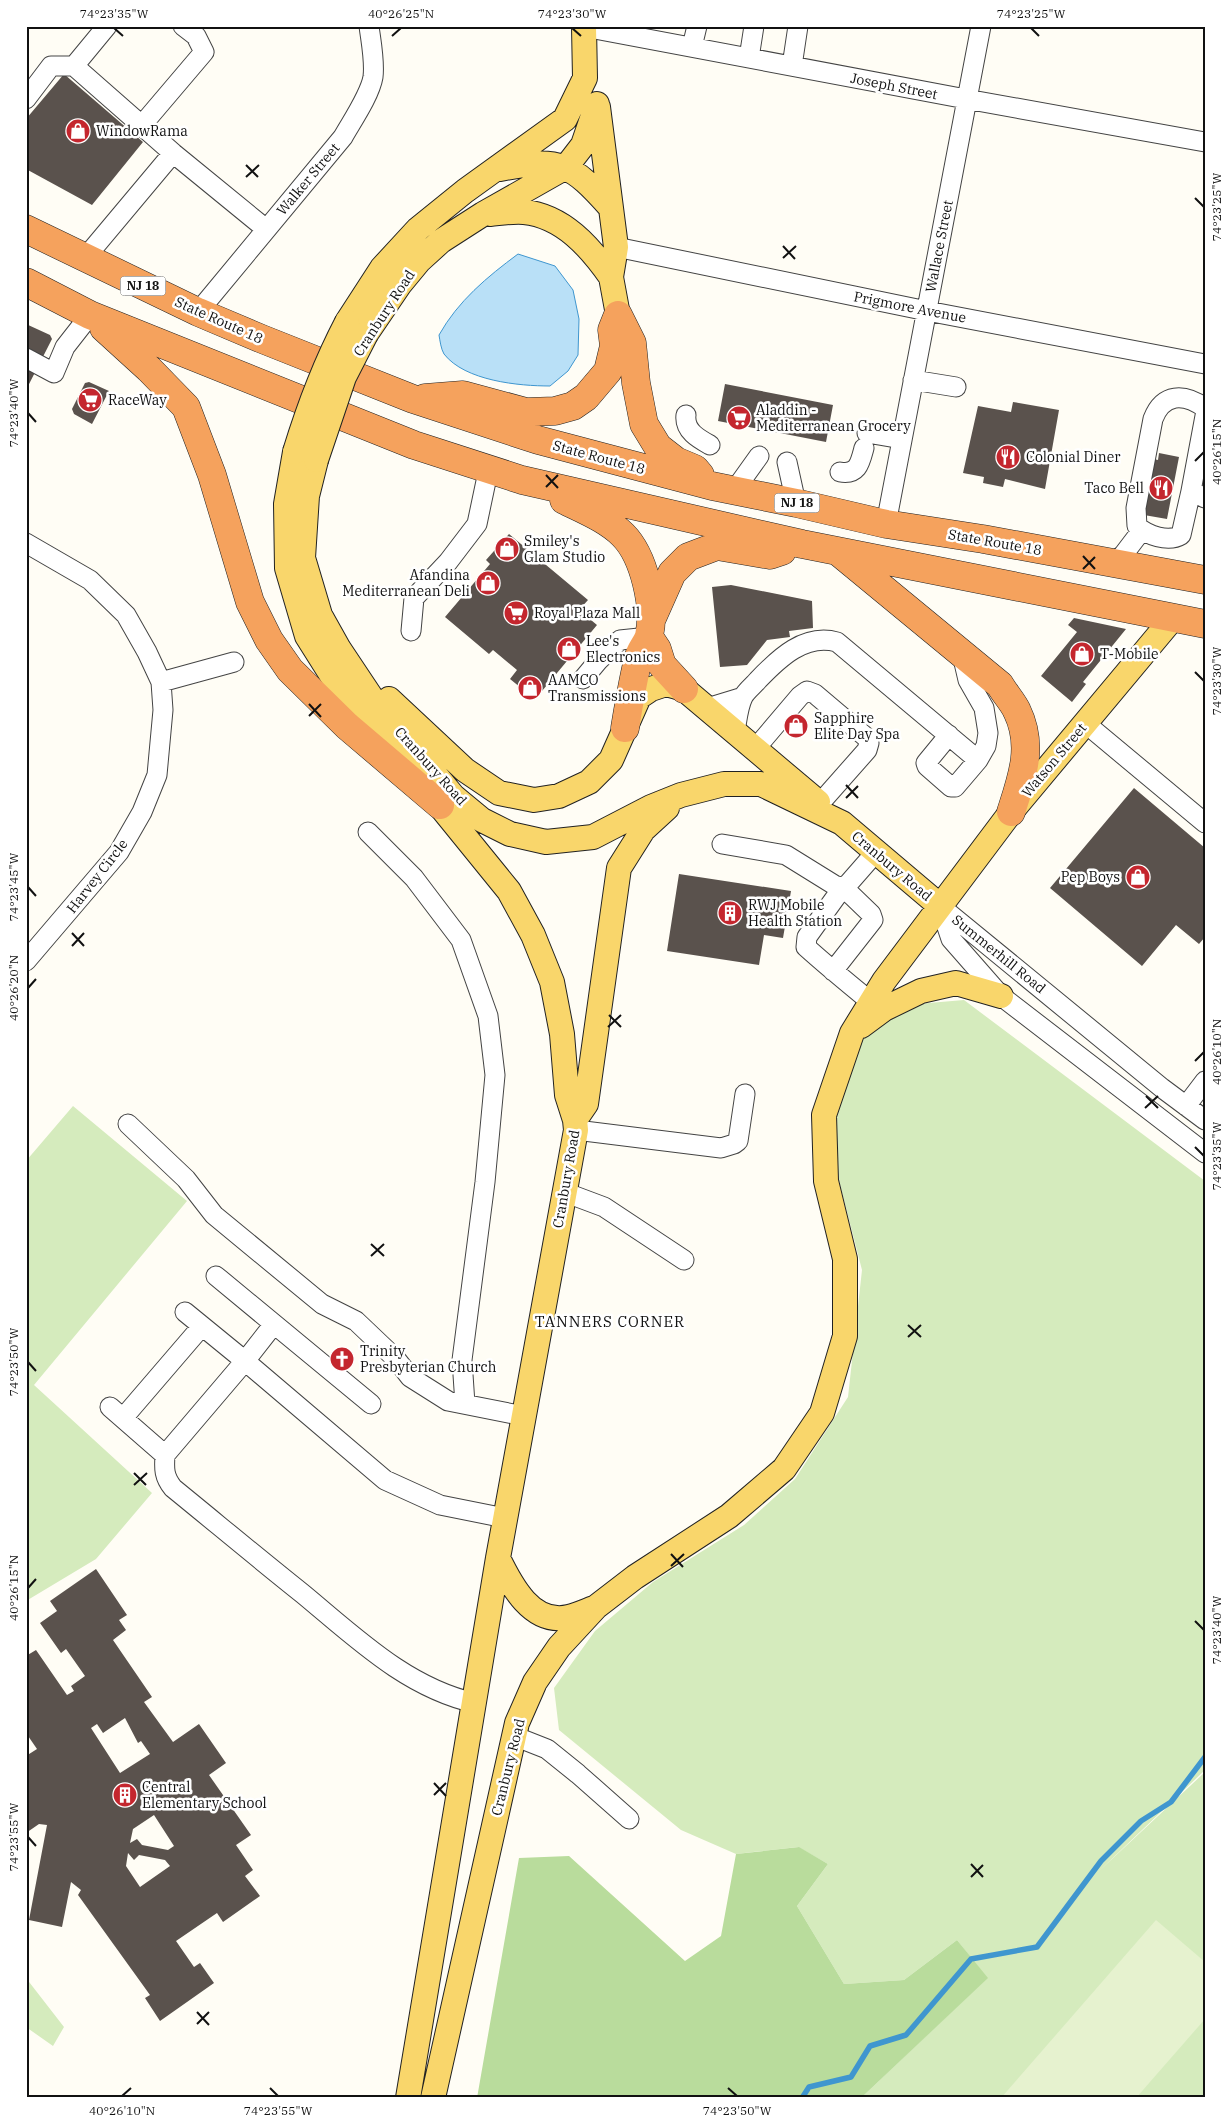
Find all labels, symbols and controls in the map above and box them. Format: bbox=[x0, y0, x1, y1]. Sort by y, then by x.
text: 74°23'35"W bbox=[80, 6, 149, 21]
text: 40°26'25"N bbox=[368, 6, 434, 21]
text: 74°23'30"W bbox=[538, 6, 607, 21]
text: 74°23'25"W bbox=[997, 6, 1066, 21]
street label: Joseph Street bbox=[849, 69, 939, 103]
shop icon: WindowRama bbox=[65, 118, 91, 144]
place label: WindowRama bbox=[96, 122, 188, 140]
street label: Walker Street bbox=[273, 139, 343, 219]
text: 74°23'25"W bbox=[1209, 172, 1224, 241]
street label: Wallace Street bbox=[921, 198, 957, 294]
street label: Cranbury Road bbox=[349, 266, 419, 360]
road number: NJ 18 bbox=[120, 276, 166, 296]
street label: Prigmore Avenue bbox=[852, 287, 968, 327]
street label: State Route 18 bbox=[172, 293, 266, 347]
text: 74°23'40"W bbox=[6, 378, 21, 447]
supermarket icon: RaceWay bbox=[77, 387, 103, 413]
place label: RaceWay bbox=[108, 391, 167, 409]
place label: Aladdin - Mediterranean Grocery bbox=[756, 401, 911, 435]
supermarket icon: Aladdin - Mediterranean Grocery bbox=[726, 405, 752, 431]
text: 40°26'15"N bbox=[1209, 419, 1224, 485]
street label: State Route 18 bbox=[551, 436, 647, 478]
restaurant icon: Colonial Diner bbox=[995, 444, 1021, 470]
place label: Colonial Diner bbox=[1026, 448, 1121, 466]
restaurant icon: Taco Bell bbox=[1148, 475, 1174, 501]
place label: Taco Bell bbox=[1084, 479, 1144, 497]
road number: NJ 18 bbox=[774, 493, 820, 512]
street label: State Route 18 bbox=[947, 525, 1043, 559]
place label: Smiley's Glam Studio bbox=[524, 532, 605, 566]
shop icon: Smiley's Glam Studio bbox=[494, 536, 520, 562]
place label: Afandina Mediterranean Deli bbox=[342, 566, 470, 600]
shop icon: Afandina Mediterranean Deli bbox=[475, 570, 501, 596]
supermarket icon: Royal Plaza Mall bbox=[503, 600, 529, 626]
place label: Royal Plaza Mall bbox=[534, 604, 640, 622]
place label: Lee's Electronics bbox=[586, 632, 661, 666]
shop icon: Lee's Electronics bbox=[556, 636, 582, 662]
shop icon: T-Mobile bbox=[1069, 641, 1095, 667]
place label: T-Mobile bbox=[1100, 645, 1159, 663]
text: 74°23'30"W bbox=[1209, 646, 1224, 715]
place label: AAMCO Transmissions bbox=[548, 671, 646, 705]
shop icon: AAMCO Transmissions bbox=[517, 675, 543, 701]
place label: Sapphire Elite Day Spa bbox=[814, 709, 900, 743]
shop icon: Sapphire Elite Day Spa bbox=[783, 713, 809, 739]
street label: Watson Street bbox=[1018, 719, 1090, 801]
street label: Cranbury Road bbox=[391, 723, 471, 809]
street label: Cranbury Road bbox=[848, 827, 936, 905]
street label: Harvey Circle bbox=[62, 835, 132, 917]
text: 74°23'45"W bbox=[6, 852, 21, 921]
shop icon: Pep Boys bbox=[1125, 864, 1151, 890]
place label: Pep Boys bbox=[1061, 868, 1120, 886]
place label: RWJ Mobile Health Station bbox=[748, 896, 842, 930]
building icon: RWJ Mobile Health Station bbox=[717, 900, 743, 926]
street label: Summerhill Road bbox=[948, 911, 1050, 998]
text: 40°26'20"N bbox=[6, 955, 21, 1021]
text: 40°26'10"N bbox=[1209, 1019, 1224, 1085]
text: 74°23'35"W bbox=[1209, 1121, 1224, 1190]
street label: Cranbury Road bbox=[549, 1128, 584, 1230]
district label: TANNERS CORNER bbox=[535, 1312, 685, 1331]
text: 74°23'50"W bbox=[6, 1327, 21, 1396]
place label: Trinity Presbyterian Church bbox=[360, 1342, 497, 1376]
church icon: Trinity Presbyterian Church bbox=[329, 1346, 355, 1372]
text: 40°26'15"N bbox=[6, 1555, 21, 1621]
text: 74°23'40"W bbox=[1209, 1595, 1224, 1664]
street label: Cranbury Road bbox=[487, 1716, 529, 1817]
place label: Central Elementary School bbox=[142, 1778, 267, 1812]
building icon: Central Elementary School bbox=[112, 1782, 138, 1808]
text: 74°23'55"W bbox=[6, 1802, 21, 1871]
text: 40°26'10"N bbox=[89, 2103, 155, 2118]
text: 74°23'55"W bbox=[244, 2103, 313, 2118]
text: 74°23'50"W bbox=[703, 2103, 772, 2118]

